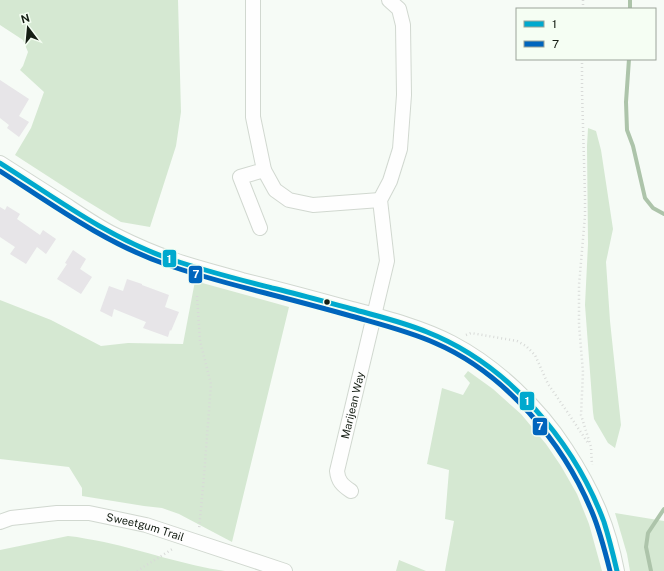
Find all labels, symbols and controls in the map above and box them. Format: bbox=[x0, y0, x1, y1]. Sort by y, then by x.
north arrow bbox=[8, 8, 48, 48]
legend bbox=[516, 8, 656, 60]
text: N bbox=[19, 11, 31, 25]
text: 1 bbox=[552, 17, 557, 31]
text: 7 bbox=[552, 37, 559, 51]
line badge: 1 bbox=[162, 249, 177, 268]
text: 1 bbox=[167, 253, 171, 265]
line badge: 7 bbox=[188, 265, 203, 284]
text: 7 bbox=[193, 268, 200, 280]
unlabelled marker bbox=[322, 297, 332, 307]
street label: Marijean Way bbox=[339, 370, 366, 440]
line badge: 1 bbox=[519, 391, 535, 411]
text: 1 bbox=[525, 395, 529, 407]
line badge: 7 bbox=[532, 417, 548, 436]
text: 7 bbox=[537, 420, 544, 432]
street label: Sweetgum Trail bbox=[105, 511, 186, 543]

